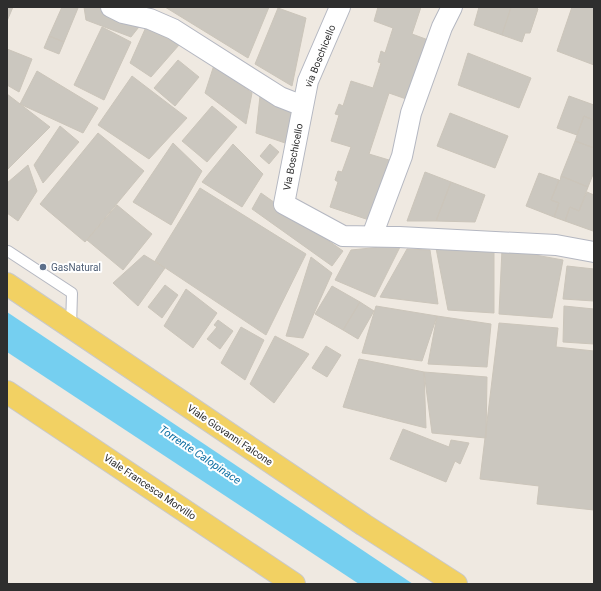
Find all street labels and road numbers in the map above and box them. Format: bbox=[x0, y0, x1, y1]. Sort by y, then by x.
street label: via Boschicello bbox=[302, 23, 338, 89]
street label: Via Boschicello bbox=[281, 122, 305, 191]
street label: Viale Giovanni Falcone bbox=[185, 402, 275, 468]
street label: Viale Francesca Morvillo bbox=[102, 452, 198, 522]

